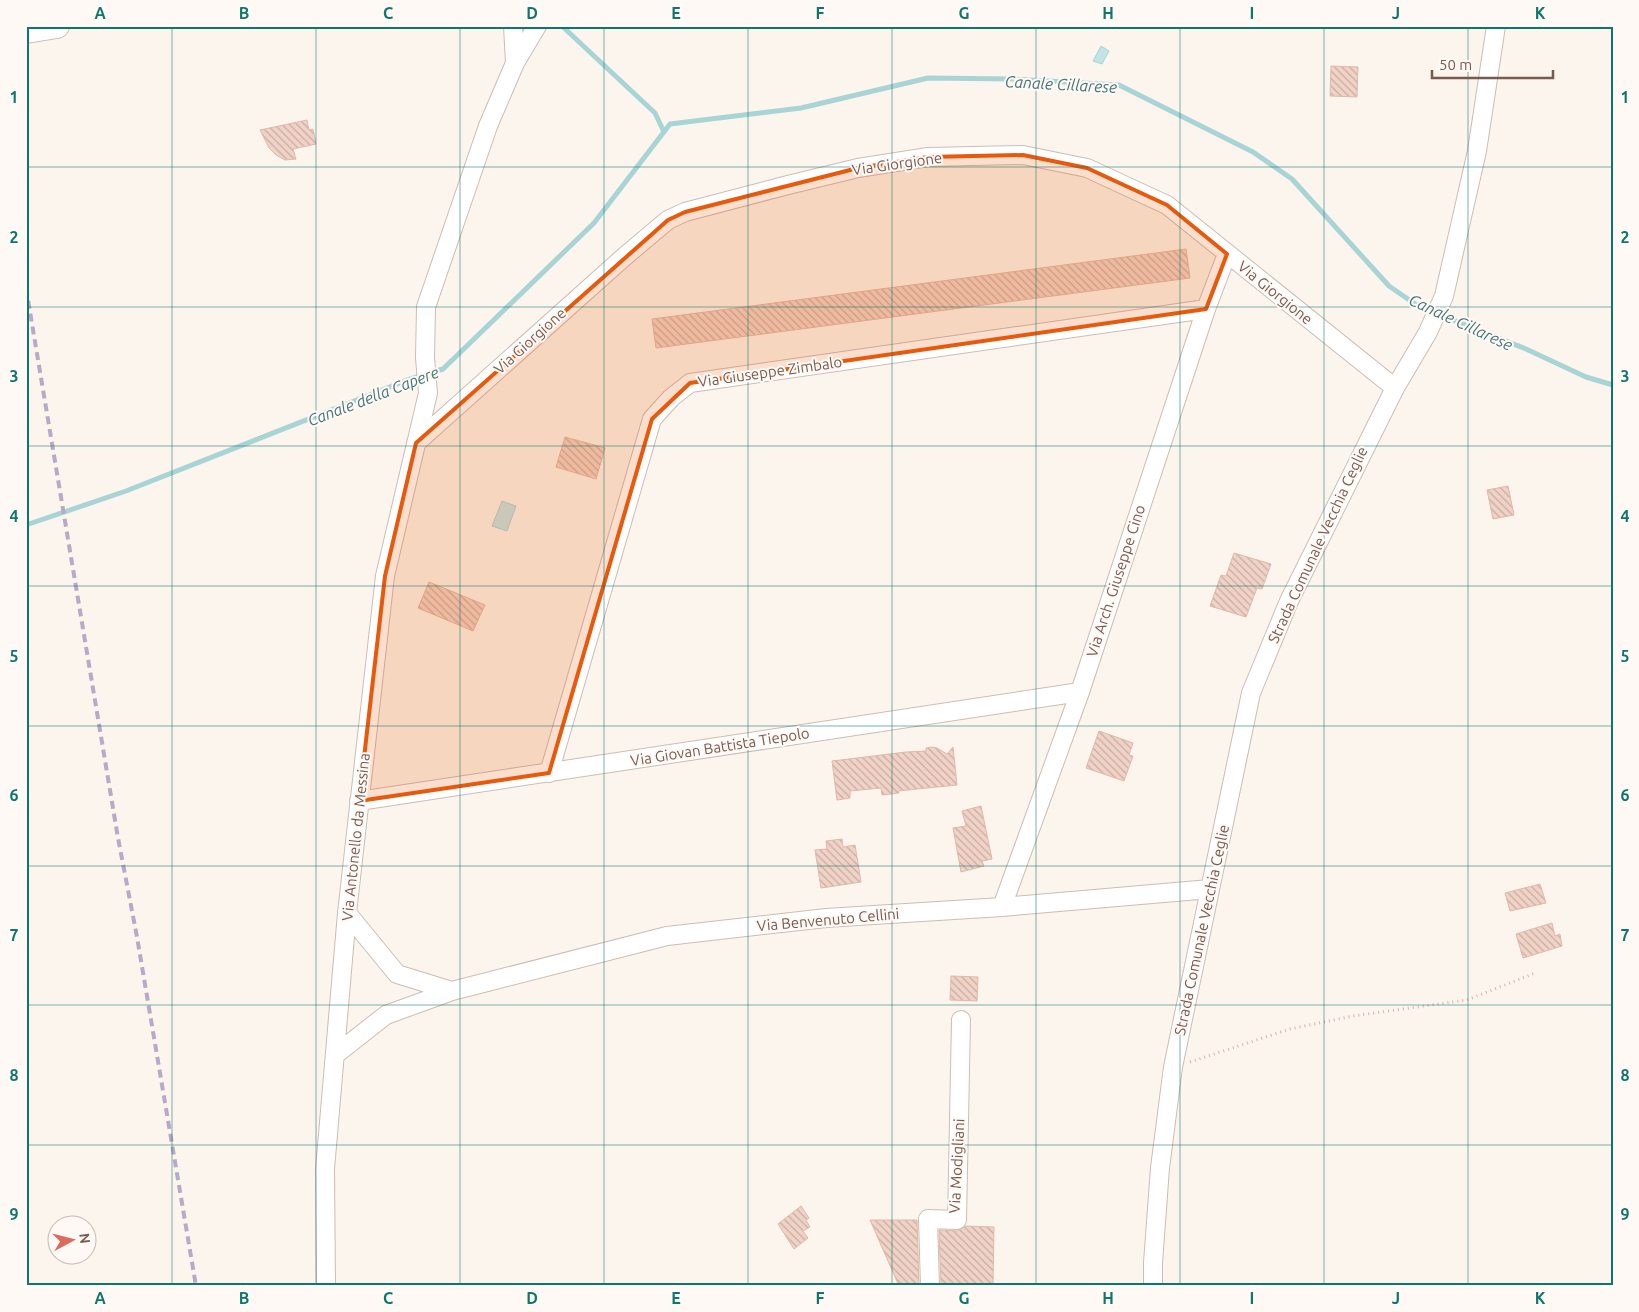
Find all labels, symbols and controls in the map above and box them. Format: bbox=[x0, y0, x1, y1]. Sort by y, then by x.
text: A bbox=[94, 4, 106, 22]
text: B bbox=[239, 4, 249, 22]
text: C bbox=[383, 4, 393, 22]
text: D bbox=[526, 4, 538, 22]
text: E bbox=[671, 4, 681, 22]
text: F bbox=[816, 4, 825, 22]
text: G bbox=[958, 4, 970, 22]
text: H bbox=[1102, 4, 1114, 22]
text: I bbox=[1250, 4, 1254, 22]
text: J bbox=[1392, 4, 1400, 22]
text: K bbox=[1535, 4, 1546, 22]
scale bar bbox=[1432, 48, 1553, 80]
text: 50 m bbox=[1439, 56, 1472, 73]
water label: Canale Cillarese bbox=[1004, 72, 1118, 96]
text: 1 bbox=[9, 88, 19, 106]
text: 1 bbox=[1620, 88, 1630, 106]
street label: Via Giorgione bbox=[851, 149, 943, 178]
text: 2 bbox=[9, 228, 19, 246]
text: 2 bbox=[1620, 228, 1630, 246]
street label: Via Giorgione bbox=[1235, 257, 1316, 328]
water label: Canale Cillarese bbox=[1406, 290, 1516, 354]
street label: Via Giorgione bbox=[490, 304, 569, 377]
street label: Via Giuseppe Zimbalo bbox=[697, 353, 843, 390]
water label: Canale della Capere bbox=[305, 363, 441, 429]
text: 3 bbox=[9, 367, 19, 385]
text: 3 bbox=[1620, 367, 1630, 385]
street label: Strada Comunale Vecchia Ceglie bbox=[1264, 444, 1371, 646]
street label: Via Arch. Giuseppe Cino bbox=[1083, 502, 1148, 659]
text: 4 bbox=[9, 507, 19, 525]
text: 4 bbox=[1620, 507, 1630, 525]
text: 5 bbox=[9, 647, 19, 665]
text: 5 bbox=[1620, 647, 1630, 665]
street label: Via Giovan Battista Tiepolo bbox=[629, 724, 811, 769]
street label: Via Antonello da Messina bbox=[338, 752, 373, 922]
text: 6 bbox=[9, 786, 19, 804]
text: 6 bbox=[1620, 786, 1630, 804]
street label: Strada Comunale Vecchia Ceglie bbox=[1171, 823, 1232, 1037]
street label: Via Benvenuto Cellini bbox=[756, 905, 900, 934]
text: 7 bbox=[9, 926, 19, 944]
text: 7 bbox=[1620, 926, 1630, 944]
text: 8 bbox=[9, 1066, 19, 1084]
text: 8 bbox=[1620, 1066, 1630, 1084]
street label: Via Modigliani bbox=[946, 1118, 967, 1214]
text: 9 bbox=[9, 1205, 19, 1223]
text: 9 bbox=[1620, 1205, 1630, 1223]
north arrow bbox=[48, 1214, 98, 1264]
text: N bbox=[76, 1232, 93, 1245]
text: A bbox=[94, 1289, 106, 1307]
text: B bbox=[239, 1289, 249, 1307]
text: C bbox=[383, 1289, 393, 1307]
text: D bbox=[526, 1289, 538, 1307]
text: E bbox=[671, 1289, 681, 1307]
text: F bbox=[816, 1289, 825, 1307]
text: G bbox=[958, 1289, 970, 1307]
text: H bbox=[1102, 1289, 1114, 1307]
text: I bbox=[1250, 1289, 1254, 1307]
text: J bbox=[1392, 1289, 1400, 1307]
text: K bbox=[1535, 1289, 1546, 1307]

